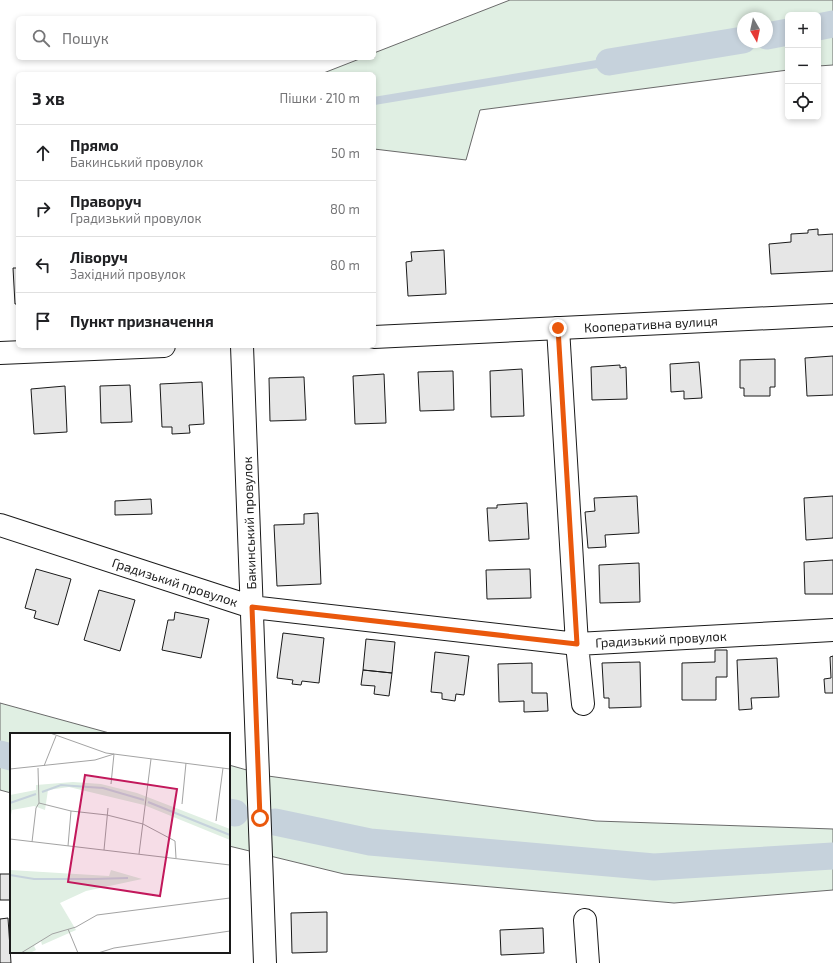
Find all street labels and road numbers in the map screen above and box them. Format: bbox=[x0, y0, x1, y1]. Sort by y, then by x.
street label: Кооперативна вулиця bbox=[584, 313, 718, 335]
street label: Бакинський провулок bbox=[239, 456, 259, 590]
street label: Градизький провулок bbox=[110, 554, 240, 610]
street label: Градизький провулок bbox=[595, 628, 727, 650]

